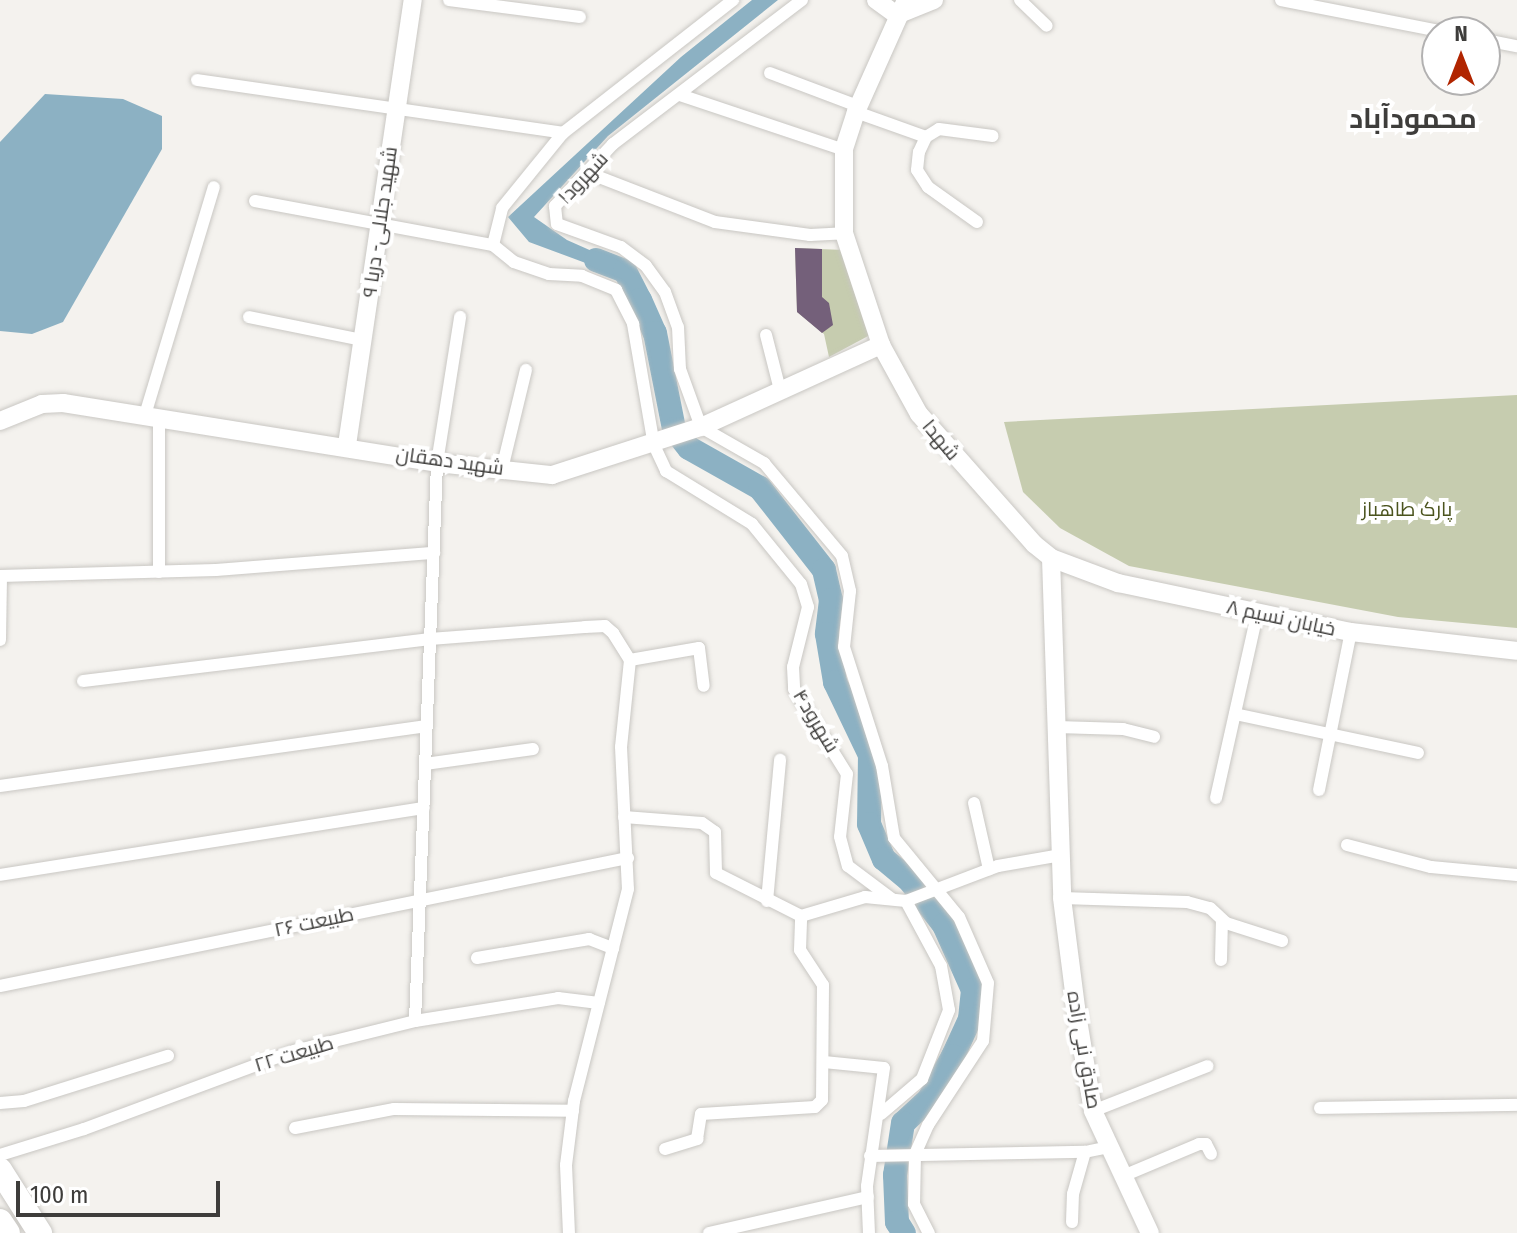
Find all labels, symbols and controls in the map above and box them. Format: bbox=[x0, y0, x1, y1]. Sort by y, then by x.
north arrow bbox=[1421, 16, 1501, 96]
text: N bbox=[1454, 20, 1468, 47]
district label: محمودآباد bbox=[1349, 102, 1477, 136]
street label: شهید جلالی- دریا ۹ bbox=[358, 145, 402, 299]
street label: شهرود۱ bbox=[553, 147, 613, 209]
street label: شهدا bbox=[917, 415, 965, 465]
street label: شهید دهقان bbox=[395, 442, 505, 480]
park label: پارک طاهباز bbox=[1362, 497, 1452, 521]
street label: خیابان نسیم ۸ bbox=[1224, 595, 1338, 641]
street label: شهرود۴ bbox=[788, 685, 844, 757]
street label: طبیعت ۲۶ bbox=[272, 902, 356, 942]
street label: صادق نبی زاده bbox=[1062, 989, 1106, 1111]
street label: طبیعت ۲۲ bbox=[252, 1031, 336, 1077]
scale bar bbox=[20, 1165, 224, 1215]
text: 100 m bbox=[30, 1181, 88, 1209]

